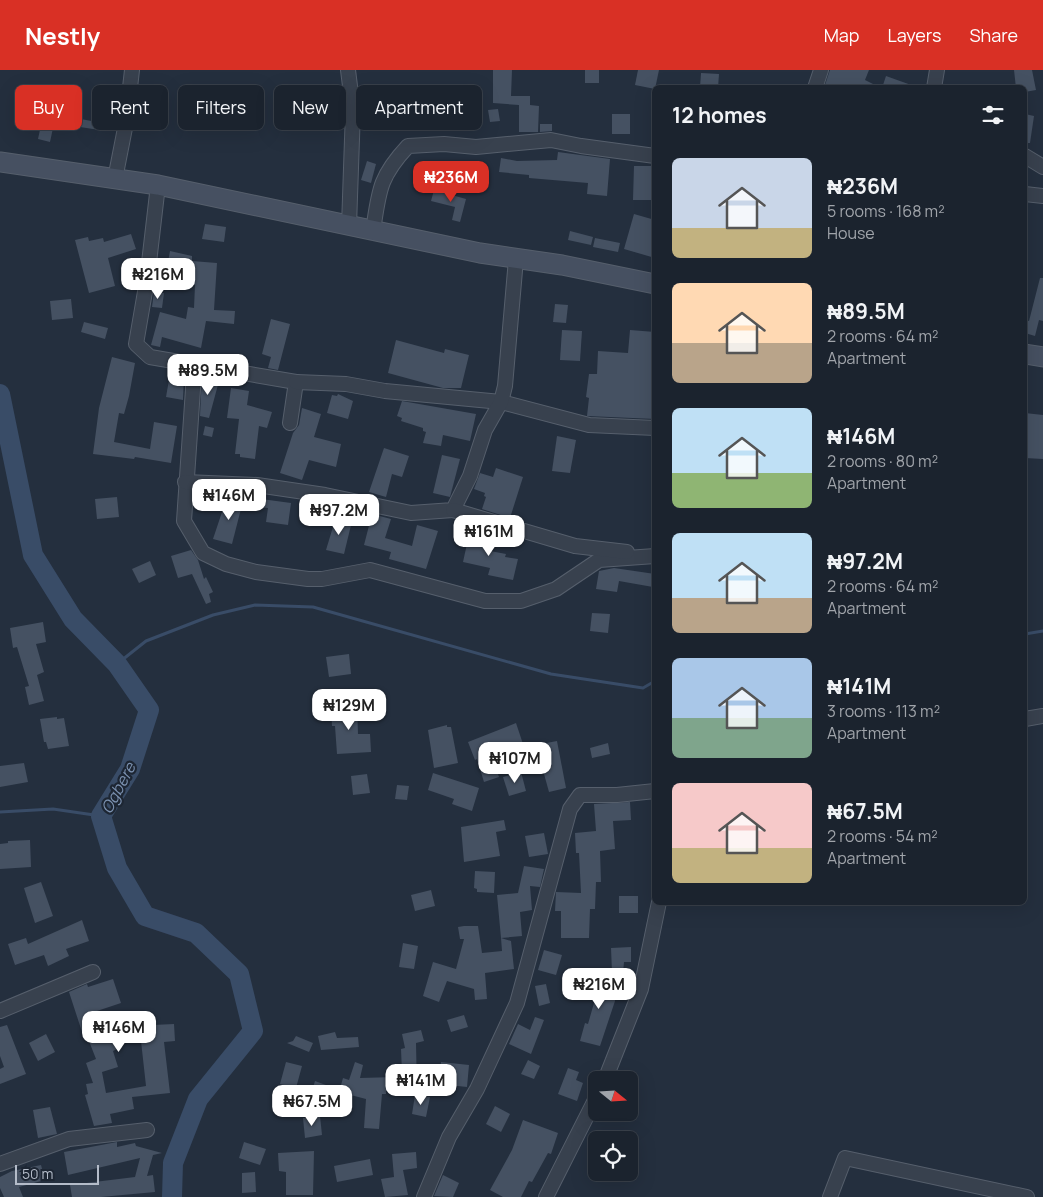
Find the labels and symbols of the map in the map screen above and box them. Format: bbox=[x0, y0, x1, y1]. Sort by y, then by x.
pin: ₦236M bbox=[416, 160, 486, 203]
pin: ₦216M bbox=[123, 258, 193, 300]
pin: ₦89.5M bbox=[167, 354, 249, 396]
pin: ₦146M bbox=[194, 478, 264, 521]
pin: ₦97.2M bbox=[298, 494, 380, 536]
pin: ₦161M bbox=[454, 514, 524, 557]
pin: ₦129M bbox=[314, 688, 384, 731]
pin: ₦107M bbox=[480, 742, 550, 784]
water label: Ogbere bbox=[95, 757, 141, 817]
pin: ₦216M bbox=[564, 968, 634, 1010]
pin: ₦146M bbox=[84, 1010, 154, 1053]
pin: ₦141M bbox=[386, 1064, 456, 1106]
north arrow bbox=[588, 1071, 638, 1121]
pin: ₦67.5M bbox=[271, 1084, 353, 1127]
scale bar bbox=[15, 1162, 99, 1185]

